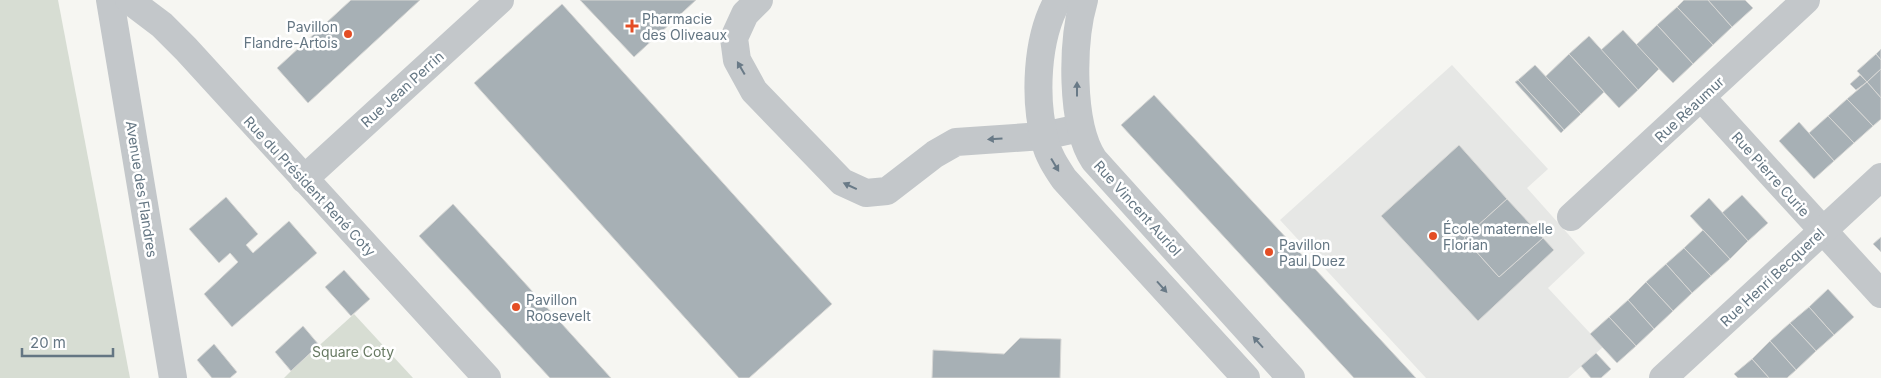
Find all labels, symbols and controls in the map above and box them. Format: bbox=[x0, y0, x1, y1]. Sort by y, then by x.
place label: Pharmacie des Oliveaux bbox=[642, 10, 728, 43]
place label: Pavillon Flandre-Artois bbox=[244, 18, 338, 51]
marker: Pharmacie des Oliveaux bbox=[626, 20, 638, 32]
marker: Pavillon Flandre-Artois bbox=[342, 28, 354, 40]
street label: Rue Jean Perrin bbox=[357, 47, 447, 131]
one-way arrow bbox=[737, 61, 745, 75]
street label: Rue Réaumur bbox=[1651, 73, 1727, 145]
one-way arrow bbox=[1073, 80, 1081, 96]
street label: Rue du Président René Coty bbox=[241, 112, 379, 260]
street label: Avenue des Flandres bbox=[123, 119, 161, 259]
street label: Rue Pierre Curie bbox=[1729, 128, 1813, 220]
one-way arrow bbox=[987, 135, 1003, 143]
street label: Rue Vincent Auriol bbox=[1091, 157, 1185, 259]
one-way arrow bbox=[1050, 158, 1059, 171]
one-way arrow bbox=[843, 182, 857, 190]
place label: École maternelle Florian bbox=[1443, 220, 1553, 253]
street label: Rue Henri Becquerel bbox=[1716, 224, 1828, 330]
marker: École maternelle Florian bbox=[1427, 230, 1439, 242]
place label: Pavillon Paul Duez bbox=[1279, 236, 1345, 269]
marker: Pavillon Paul Duez bbox=[1263, 246, 1275, 258]
one-way arrow bbox=[1156, 280, 1168, 292]
place label: Pavillon Roosevelt bbox=[526, 291, 591, 324]
marker: Pavillon Roosevelt bbox=[510, 301, 522, 313]
scale bar bbox=[22, 326, 114, 358]
text: 20 m bbox=[30, 333, 66, 352]
one-way arrow bbox=[1252, 336, 1264, 348]
park label: Square Coty bbox=[312, 343, 394, 360]

